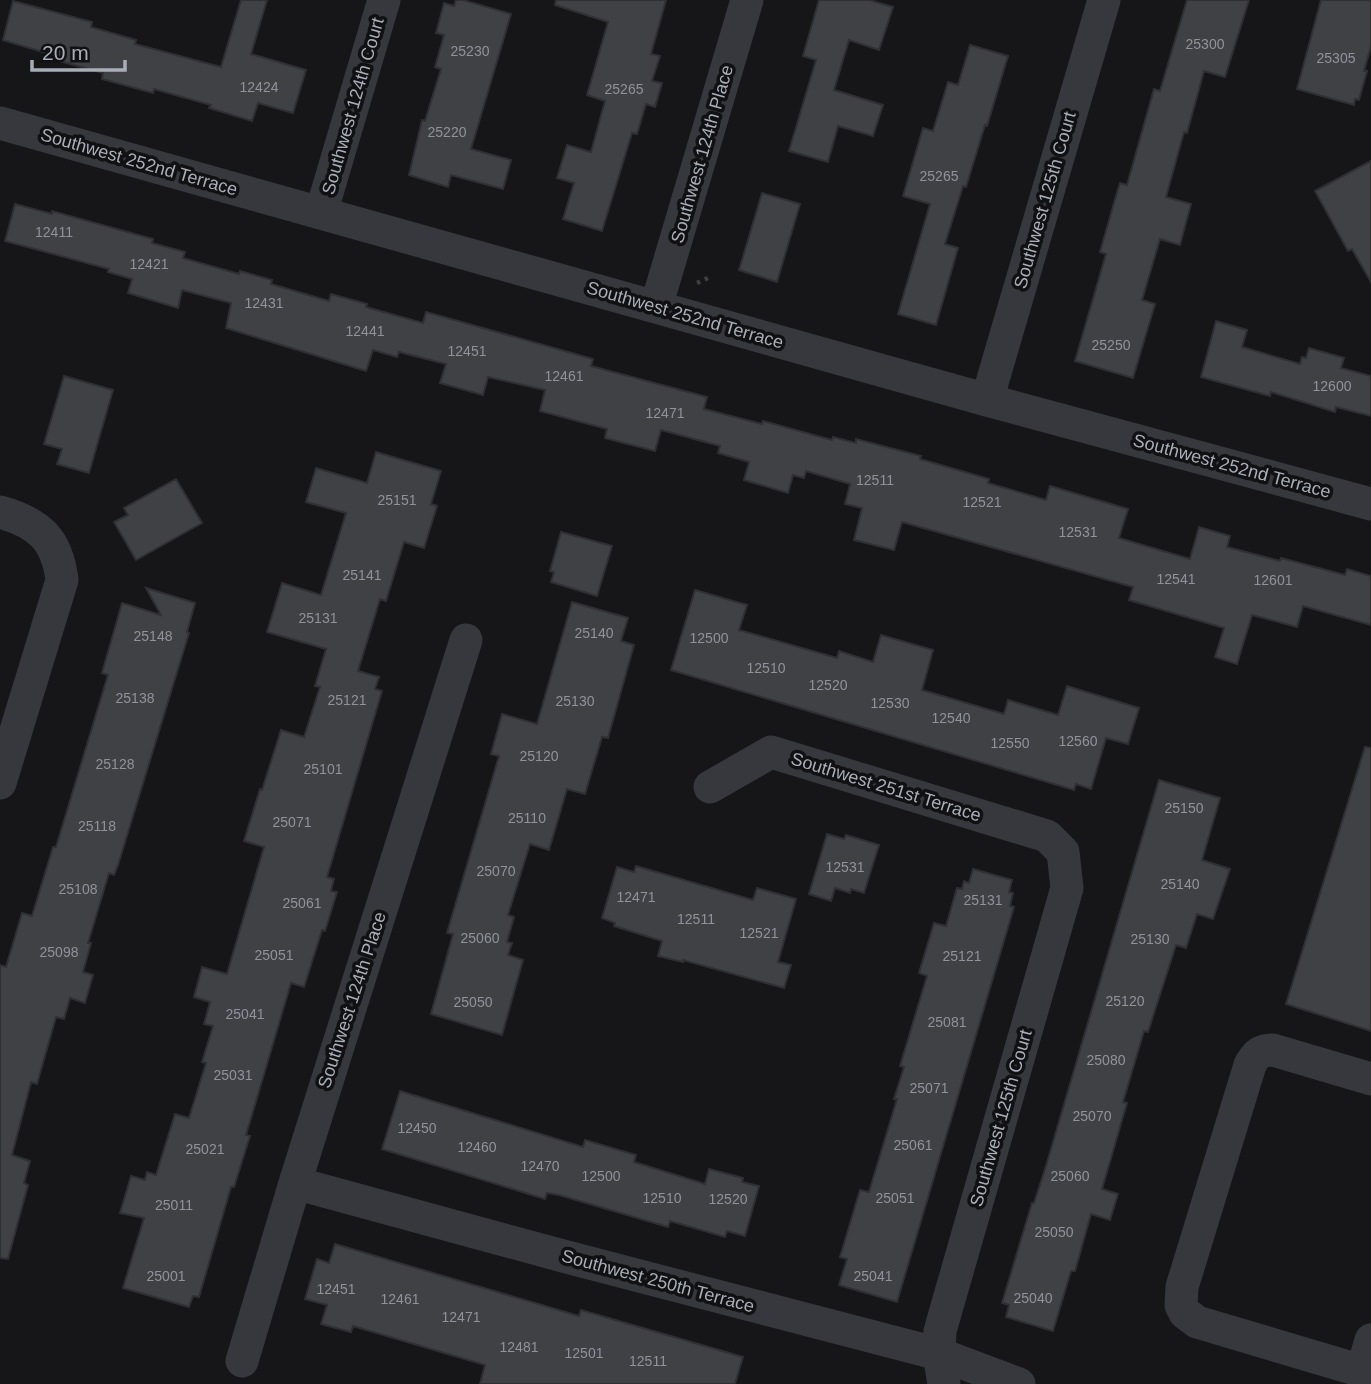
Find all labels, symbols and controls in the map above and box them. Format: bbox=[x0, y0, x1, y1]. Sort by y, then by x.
street label: Southwest 124th Court bbox=[318, 15, 388, 197]
scale bar bbox=[32, 28, 124, 72]
house number: 25300 bbox=[1186, 36, 1225, 52]
text: 20 m bbox=[42, 41, 89, 64]
house number: 25230 bbox=[451, 43, 490, 59]
house number: 25305 bbox=[1317, 50, 1356, 66]
street label: Southwest 124th Place bbox=[667, 63, 737, 245]
house number: 12424 bbox=[240, 79, 279, 95]
house number: 25265 bbox=[605, 81, 644, 97]
street label: Southwest 125th Court bbox=[1010, 109, 1080, 291]
street label: Southwest 252nd Terrace bbox=[38, 124, 240, 200]
house number: 25220 bbox=[428, 124, 467, 140]
house number: 25265 bbox=[920, 168, 959, 184]
house number: 12411 bbox=[35, 224, 73, 240]
house number: 12421 bbox=[130, 256, 169, 272]
street label: Southwest 252nd Terrace bbox=[584, 277, 786, 353]
house number: 12431 bbox=[245, 295, 284, 311]
house number: 12441 bbox=[346, 323, 385, 339]
house number: 25250 bbox=[1092, 337, 1131, 353]
house number: 12451 bbox=[448, 343, 487, 359]
house number: 12461 bbox=[545, 368, 584, 384]
house number: 12600 bbox=[1313, 378, 1352, 394]
house number: 12471 bbox=[646, 405, 685, 421]
street label: Southwest 252nd Terrace bbox=[1131, 430, 1333, 502]
house number: 12511 bbox=[856, 472, 894, 488]
house number: 25151 bbox=[378, 492, 417, 508]
house number: 12521 bbox=[963, 494, 1002, 510]
house number: 12531 bbox=[1059, 524, 1098, 540]
house number: 25141 bbox=[343, 567, 382, 583]
house number: 12541 bbox=[1157, 571, 1196, 587]
house number: 12601 bbox=[1254, 572, 1293, 588]
house number: 25131 bbox=[299, 610, 338, 626]
house number: 25140 bbox=[575, 625, 614, 641]
house number: 25148 bbox=[134, 628, 173, 644]
house number: 12500 bbox=[690, 630, 729, 646]
house number: 12510 bbox=[747, 660, 786, 676]
house number: 12520 bbox=[809, 677, 848, 693]
house number: 25138 bbox=[116, 690, 155, 706]
house number: 25121 bbox=[328, 692, 367, 708]
house number: 25130 bbox=[556, 693, 595, 709]
house number: 12530 bbox=[871, 695, 910, 711]
house number: 12540 bbox=[932, 710, 971, 726]
house number: 12560 bbox=[1059, 733, 1098, 749]
house number: 12550 bbox=[991, 735, 1030, 751]
house number: 25120 bbox=[520, 748, 559, 764]
street label: Southwest 251st Terrace bbox=[789, 749, 983, 825]
house number: 25128 bbox=[96, 756, 135, 772]
house number: 25101 bbox=[304, 761, 343, 777]
house number: 25150 bbox=[1165, 800, 1204, 816]
house number: 25110 bbox=[508, 810, 546, 826]
house number: 25071 bbox=[273, 814, 312, 830]
house number: 25118 bbox=[78, 818, 116, 834]
house number: 12531 bbox=[826, 859, 865, 875]
house number: 25070 bbox=[477, 863, 516, 879]
house number: 25140 bbox=[1161, 876, 1200, 892]
house number: 25108 bbox=[59, 881, 98, 897]
house number: 12471 bbox=[617, 889, 656, 905]
house number: 25131 bbox=[964, 892, 1003, 908]
house number: 25061 bbox=[283, 895, 322, 911]
street label: Southwest 124th Place bbox=[314, 909, 390, 1091]
house number: 12511 bbox=[677, 911, 715, 927]
house number: 12521 bbox=[740, 925, 779, 941]
house number: 25060 bbox=[461, 930, 500, 946]
house number: 25130 bbox=[1131, 931, 1170, 947]
house number: 25098 bbox=[40, 944, 79, 960]
house number: 25051 bbox=[255, 947, 294, 963]
house number: 25121 bbox=[943, 948, 982, 964]
house number: 25120 bbox=[1106, 993, 1145, 1009]
house number: 25050 bbox=[454, 994, 493, 1010]
house number: 25041 bbox=[226, 1006, 265, 1022]
house number: 25081 bbox=[928, 1014, 967, 1030]
street label: Southwest 125th Court bbox=[966, 1027, 1036, 1209]
house number: 25080 bbox=[1087, 1052, 1126, 1068]
house number: 25031 bbox=[214, 1067, 253, 1083]
house number: 25071 bbox=[910, 1080, 949, 1096]
house number: 25070 bbox=[1073, 1108, 1112, 1124]
house number: 12450 bbox=[398, 1120, 437, 1136]
house number: 25061 bbox=[894, 1137, 933, 1153]
house number: 12460 bbox=[458, 1139, 497, 1155]
house number: 25021 bbox=[186, 1141, 225, 1157]
house number: 12470 bbox=[521, 1158, 560, 1174]
house number: 12500 bbox=[582, 1168, 621, 1184]
house number: 25060 bbox=[1051, 1168, 1090, 1184]
house number: 12510 bbox=[643, 1190, 682, 1206]
house number: 25051 bbox=[876, 1190, 915, 1206]
house number: 12520 bbox=[709, 1191, 748, 1207]
house number: 25011 bbox=[155, 1197, 193, 1213]
house number: 25050 bbox=[1035, 1224, 1074, 1240]
street label: Southwest 250th Terrace bbox=[559, 1246, 757, 1316]
house number: 25001 bbox=[147, 1268, 186, 1284]
house number: 25041 bbox=[854, 1268, 893, 1284]
house number: 12451 bbox=[317, 1281, 356, 1297]
house number: 25040 bbox=[1014, 1290, 1053, 1306]
house number: 12461 bbox=[381, 1291, 420, 1307]
house number: 12471 bbox=[442, 1309, 481, 1325]
house number: 12481 bbox=[500, 1339, 539, 1355]
house number: 12501 bbox=[565, 1345, 604, 1361]
house number: 12511 bbox=[629, 1353, 667, 1369]

